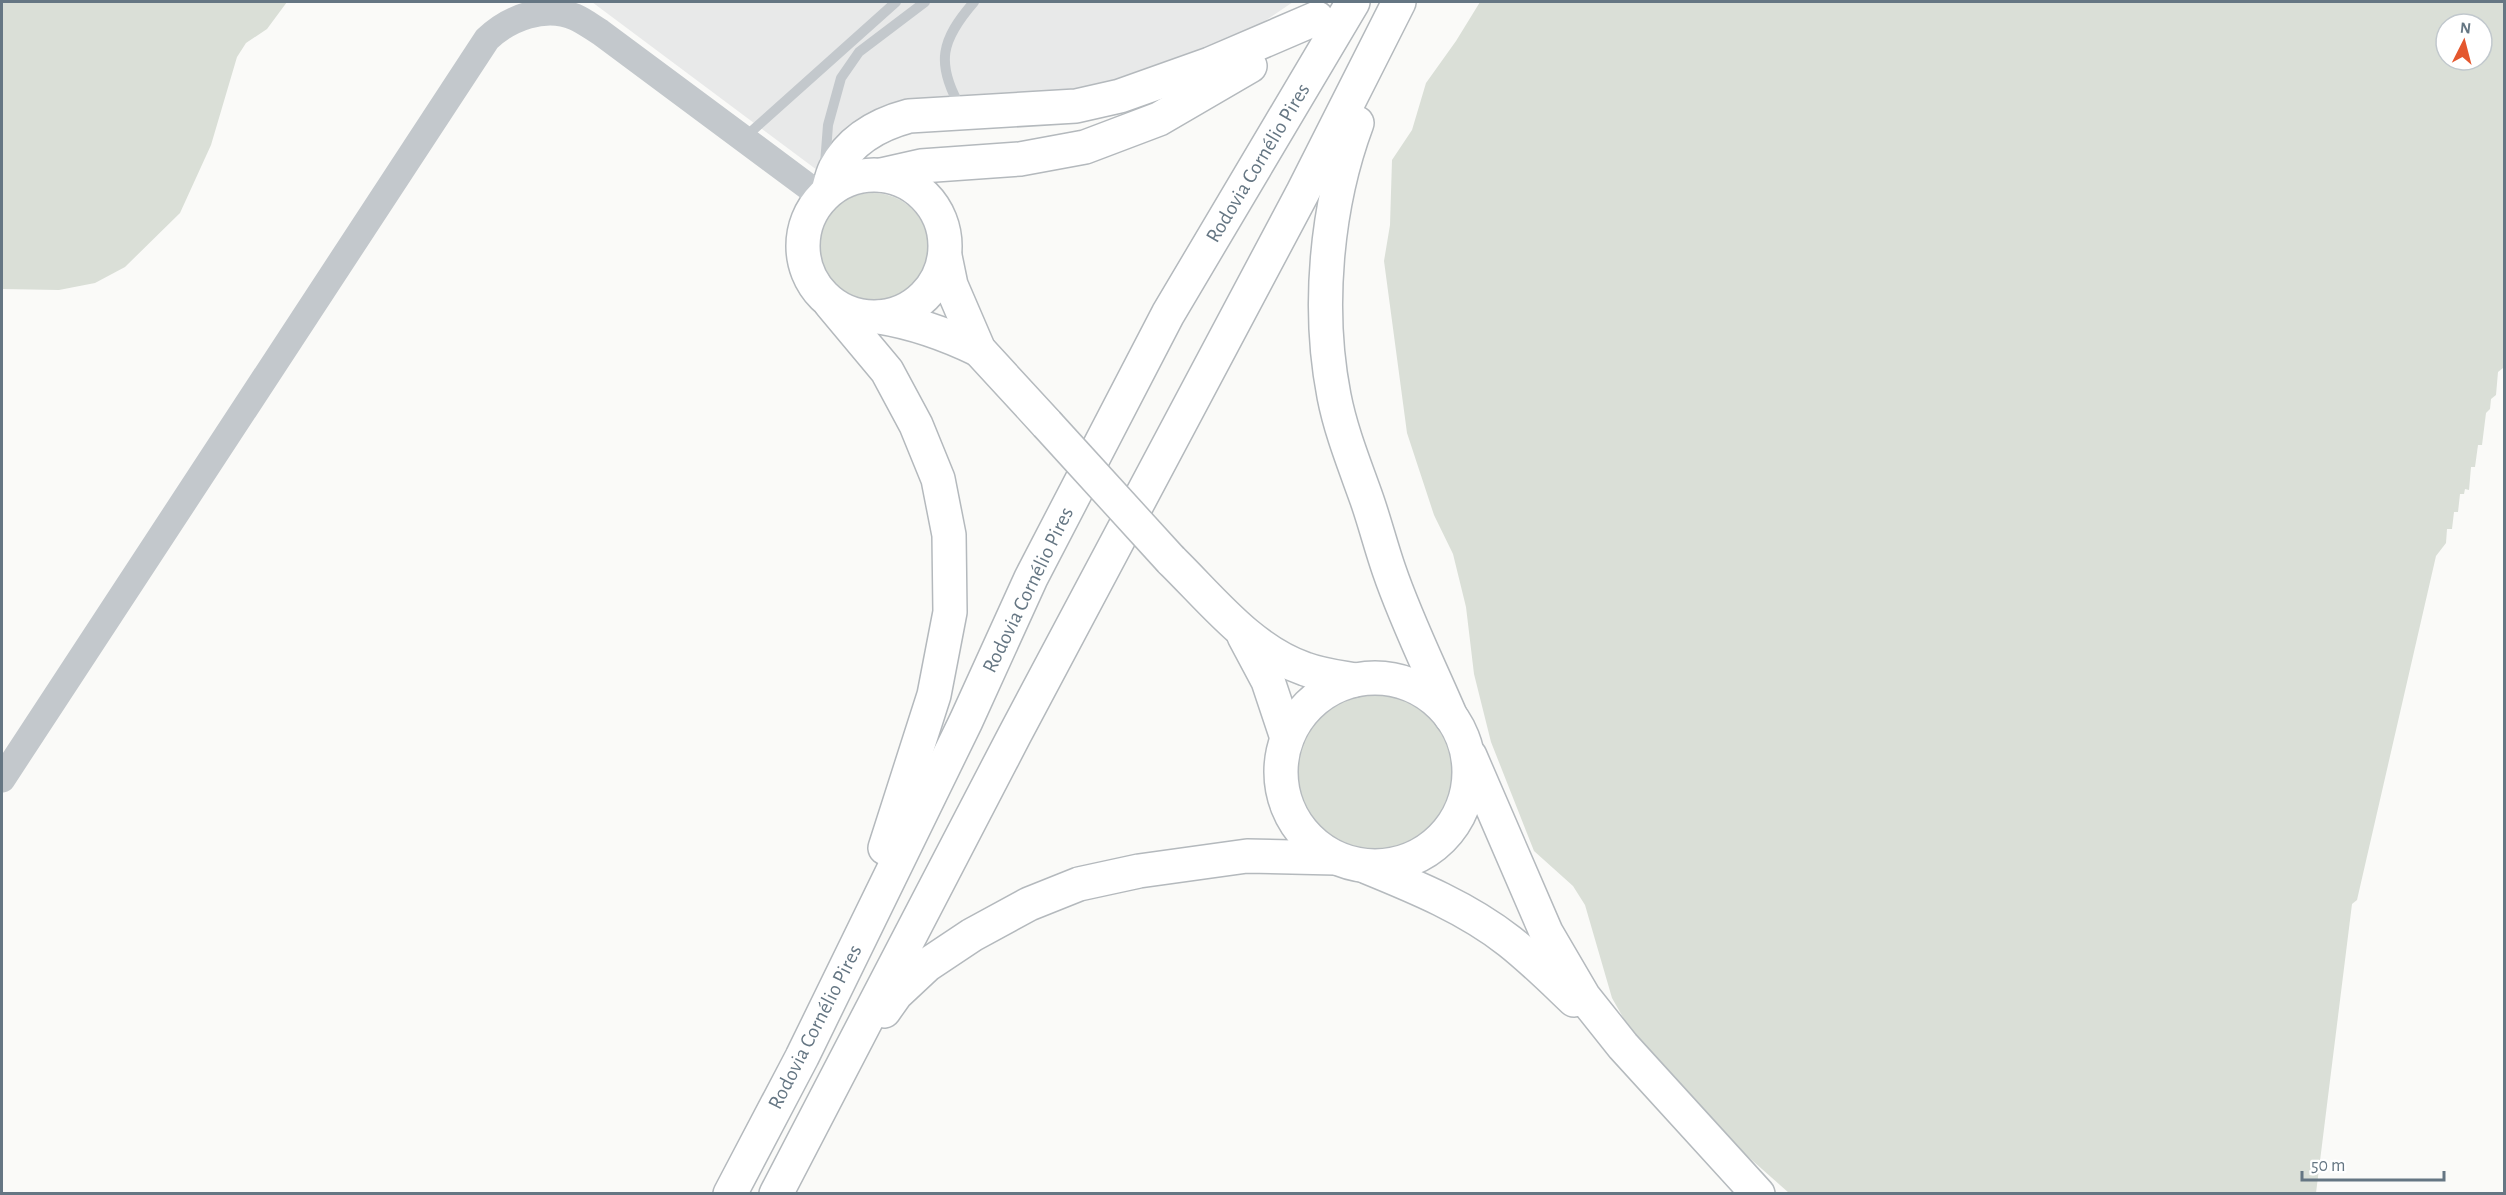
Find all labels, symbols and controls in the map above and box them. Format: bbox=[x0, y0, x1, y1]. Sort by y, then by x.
north arrow bbox=[2434, 12, 2494, 72]
text: N bbox=[2459, 20, 2472, 37]
street label: Rodovia Cornélio Pires bbox=[1202, 80, 1314, 246]
street label: Rodovia Cornélio Pires bbox=[979, 504, 1077, 676]
street label: Rodovia Cornélio Pires bbox=[764, 941, 866, 1113]
scale bar bbox=[2302, 1144, 2444, 1182]
text: 50 m bbox=[2311, 1157, 2345, 1175]

